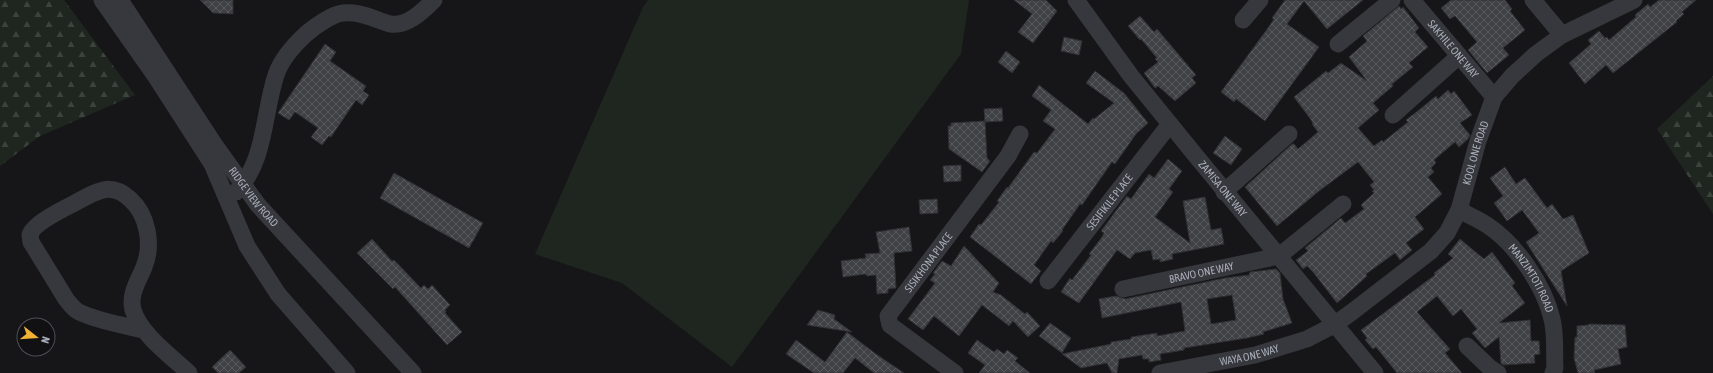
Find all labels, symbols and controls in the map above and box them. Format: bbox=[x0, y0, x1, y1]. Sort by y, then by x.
street label: SAKHILE ONE WAY bbox=[1426, 18, 1481, 80]
street label: KOOL ONE ROAD bbox=[1460, 119, 1491, 186]
street label: ZAMISA ONE WAY bbox=[1196, 158, 1249, 219]
street label: RIDGE VIEW ROAD bbox=[227, 165, 281, 229]
street label: SESIFIKILE PLACE bbox=[1084, 172, 1135, 232]
street label: SISIKHONA PLACE bbox=[902, 230, 955, 294]
street label: MANZIMTOTI ROAD bbox=[1506, 241, 1556, 314]
street label: BRAVO ONE WAY bbox=[1168, 260, 1235, 285]
north arrow bbox=[16, 317, 56, 357]
text: N bbox=[39, 335, 52, 345]
street label: WAYA ONE WAY bbox=[1219, 342, 1280, 368]

